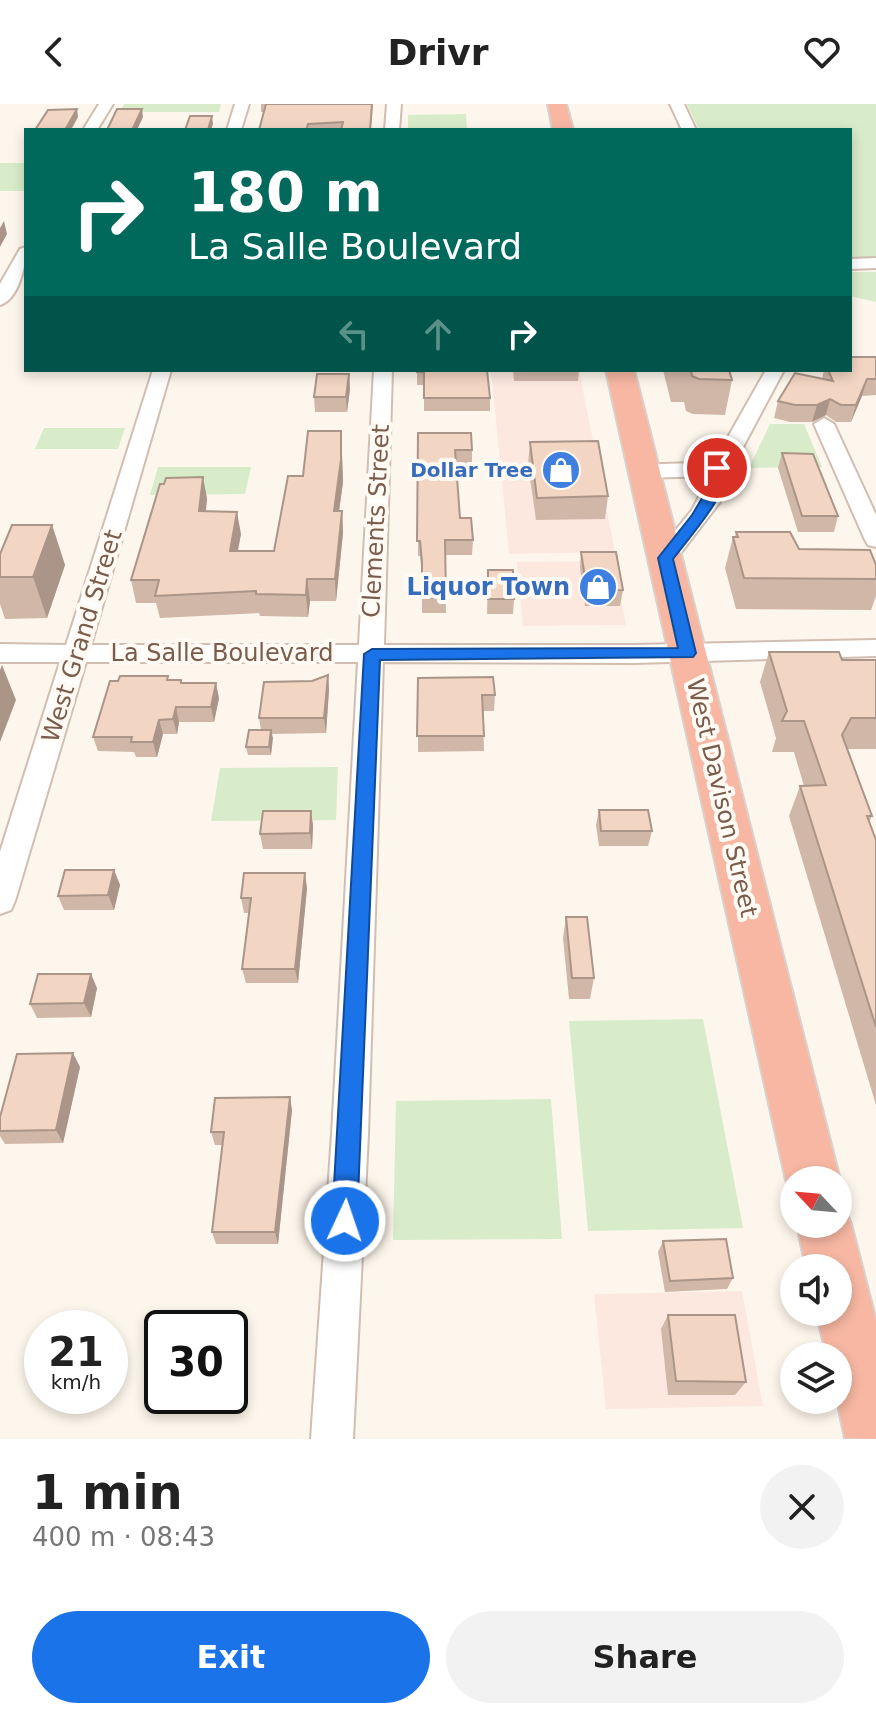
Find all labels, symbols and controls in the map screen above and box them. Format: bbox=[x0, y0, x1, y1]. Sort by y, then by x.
icon: back bbox=[32, 30, 76, 74]
icon: heart bbox=[800, 30, 844, 74]
text: Drivr bbox=[387, 32, 489, 73]
text: 180 m bbox=[188, 159, 383, 224]
icon: right bbox=[56, 160, 160, 264]
text: La Salle Boulevard bbox=[188, 226, 522, 267]
icon: left bbox=[332, 312, 376, 356]
icon: ahead bbox=[416, 312, 460, 356]
icon: right bbox=[500, 312, 544, 356]
street label: Clements Street bbox=[357, 423, 395, 619]
pin bbox=[683, 434, 751, 502]
icon: arrive bbox=[695, 446, 739, 490]
shop icon: Dollar Tree bbox=[540, 449, 582, 491]
place label: Dollar Tree bbox=[410, 458, 533, 482]
street label: West Grand Street bbox=[36, 526, 128, 746]
shop icon: Liquor Town bbox=[577, 566, 619, 608]
place label: Liquor Town bbox=[407, 573, 570, 601]
street label: La Salle Boulevard bbox=[111, 639, 333, 667]
street label: West Davison Street bbox=[681, 676, 763, 920]
north arrow bbox=[780, 1166, 852, 1238]
map controls bbox=[780, 1166, 852, 1414]
position arrow bbox=[303, 1179, 387, 1263]
button: sound bbox=[780, 1254, 852, 1326]
speed limit sign: 30 bbox=[144, 1310, 248, 1414]
text: 21 bbox=[48, 1329, 104, 1375]
button: layers bbox=[780, 1342, 852, 1414]
text: km/h bbox=[51, 1370, 101, 1394]
text: 1 min bbox=[32, 1464, 183, 1520]
button: close bbox=[760, 1465, 844, 1549]
text: 400 m · 08:43 bbox=[32, 1522, 215, 1552]
button: Exit bbox=[32, 1611, 430, 1703]
button: Share bbox=[446, 1611, 844, 1703]

